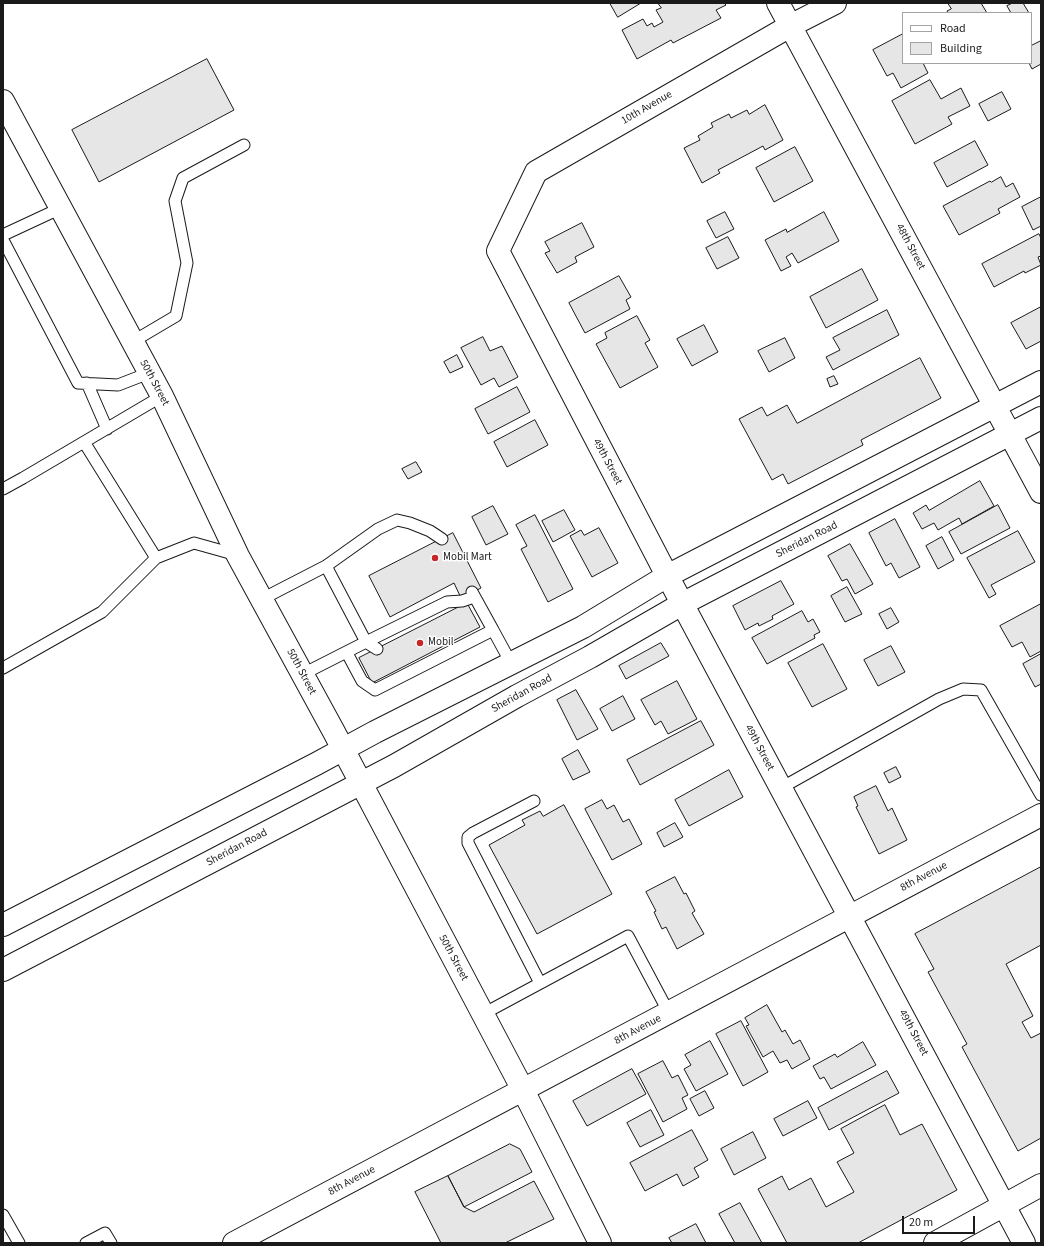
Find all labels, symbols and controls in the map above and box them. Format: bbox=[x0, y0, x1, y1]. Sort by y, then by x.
legend bbox=[902, 12, 1032, 64]
text: Road bbox=[940, 20, 966, 37]
text: Building bbox=[940, 40, 982, 57]
street label: 10th Avenue bbox=[619, 88, 675, 128]
street label: 48th Street bbox=[892, 222, 928, 272]
street label: 50th Street bbox=[136, 358, 172, 408]
street label: 49th Street bbox=[589, 437, 625, 487]
street label: Sheridan Road bbox=[774, 519, 840, 561]
place label: Mobil Mart bbox=[443, 551, 492, 565]
marker: Mobil Mart bbox=[430, 553, 440, 563]
place label: Mobil bbox=[428, 636, 454, 650]
marker: Mobil bbox=[415, 638, 425, 648]
street label: 50th Street bbox=[283, 647, 319, 697]
street label: Sheridan Road bbox=[489, 672, 555, 716]
street label: 49th Street bbox=[741, 723, 777, 773]
street label: Sheridan Road bbox=[204, 826, 270, 870]
street label: 8th Avenue bbox=[898, 859, 950, 895]
street label: 50th Street bbox=[435, 933, 471, 983]
street label: 49th Street bbox=[895, 1008, 931, 1058]
street label: 8th Avenue bbox=[612, 1012, 664, 1048]
street label: 8th Avenue bbox=[326, 1163, 378, 1199]
scale bar bbox=[904, 1208, 977, 1234]
text: 20 m bbox=[909, 1214, 933, 1231]

